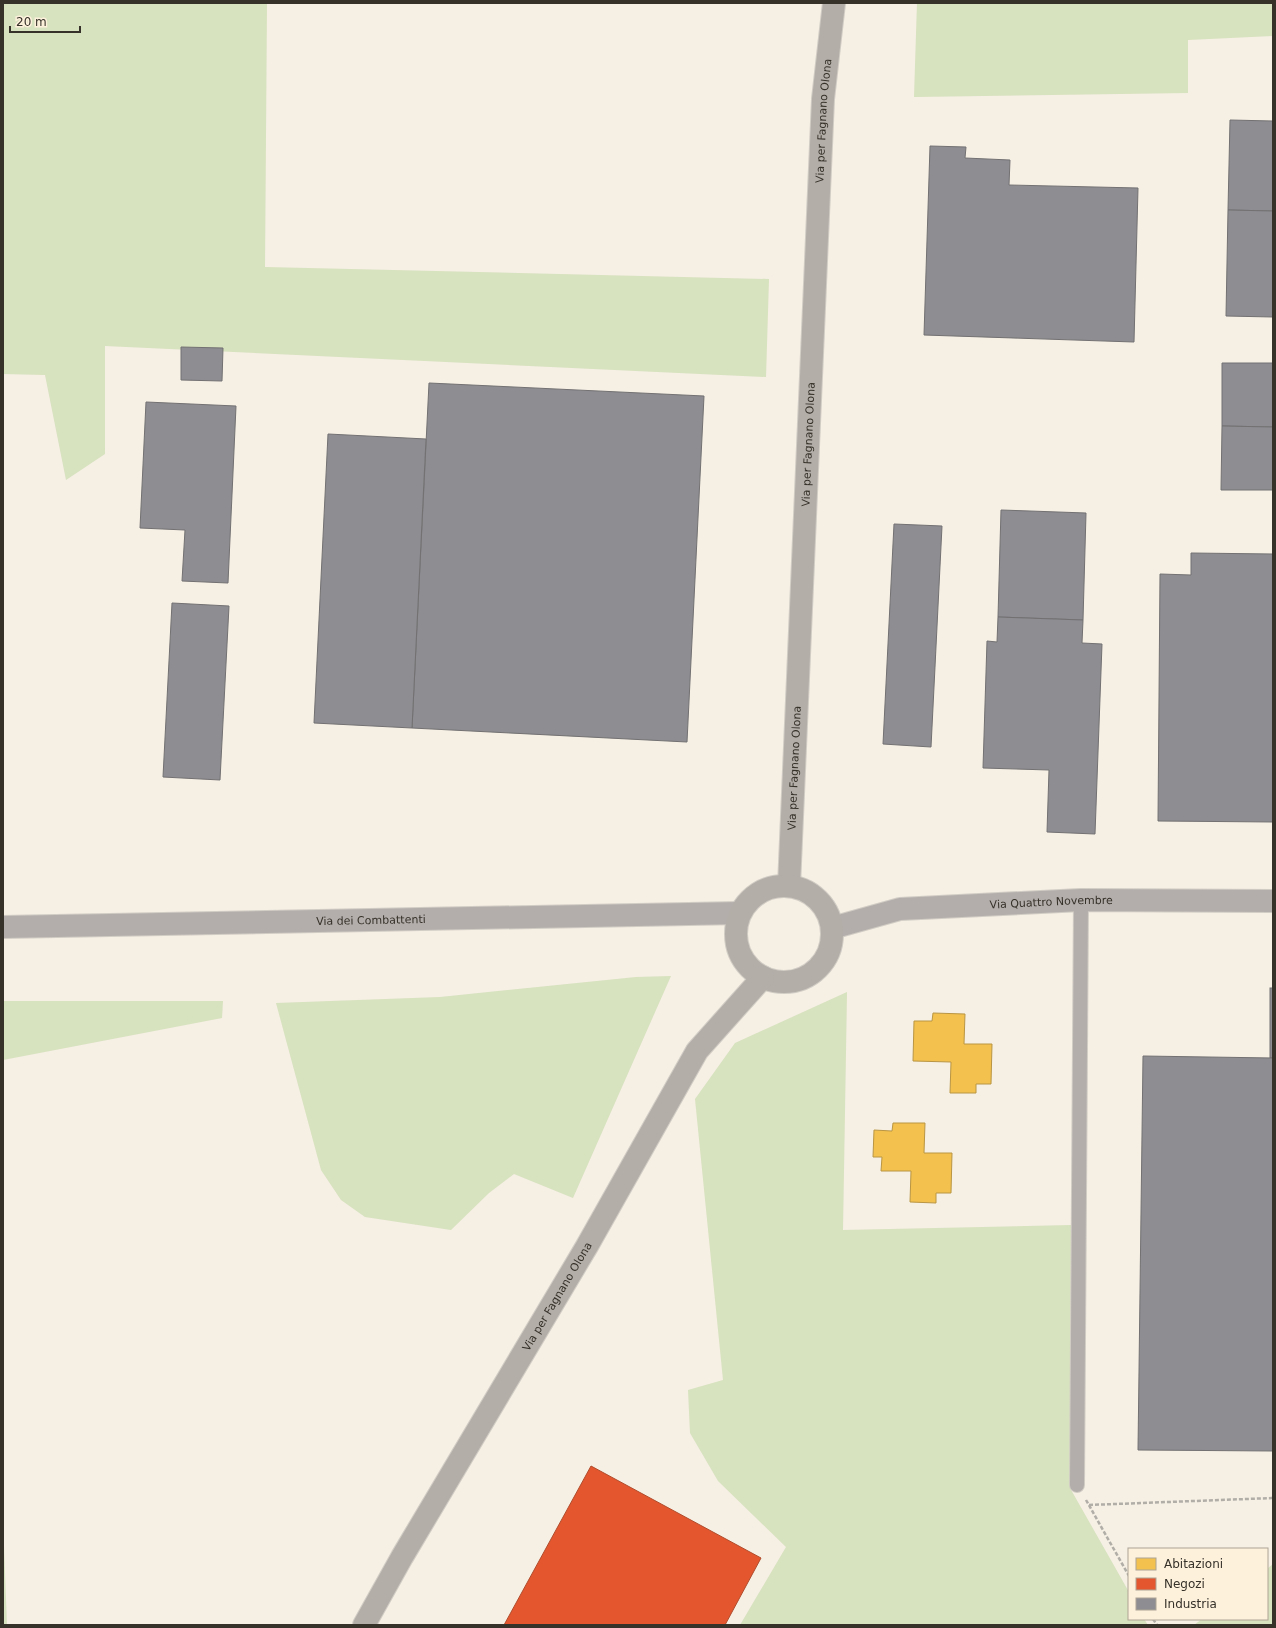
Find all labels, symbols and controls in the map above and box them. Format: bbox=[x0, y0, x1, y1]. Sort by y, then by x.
scale bar bbox=[10, 8, 80, 34]
text: 20 m bbox=[16, 15, 47, 29]
street label: Via per Fagnano Olona bbox=[813, 58, 835, 183]
street label: Via per Fagnano Olona bbox=[799, 382, 818, 507]
street label: Via per Fagnano Olona bbox=[785, 706, 804, 831]
street label: Via Quattro Novembre bbox=[989, 894, 1113, 912]
street label: Via dei Combattenti bbox=[316, 913, 426, 928]
street label: Via per Fagnano Olona bbox=[520, 1240, 595, 1354]
legend bbox=[1128, 1548, 1268, 1620]
text: Abitazioni bbox=[1164, 1557, 1223, 1571]
text: Negozi bbox=[1164, 1577, 1205, 1591]
text: Industria bbox=[1164, 1597, 1217, 1611]

